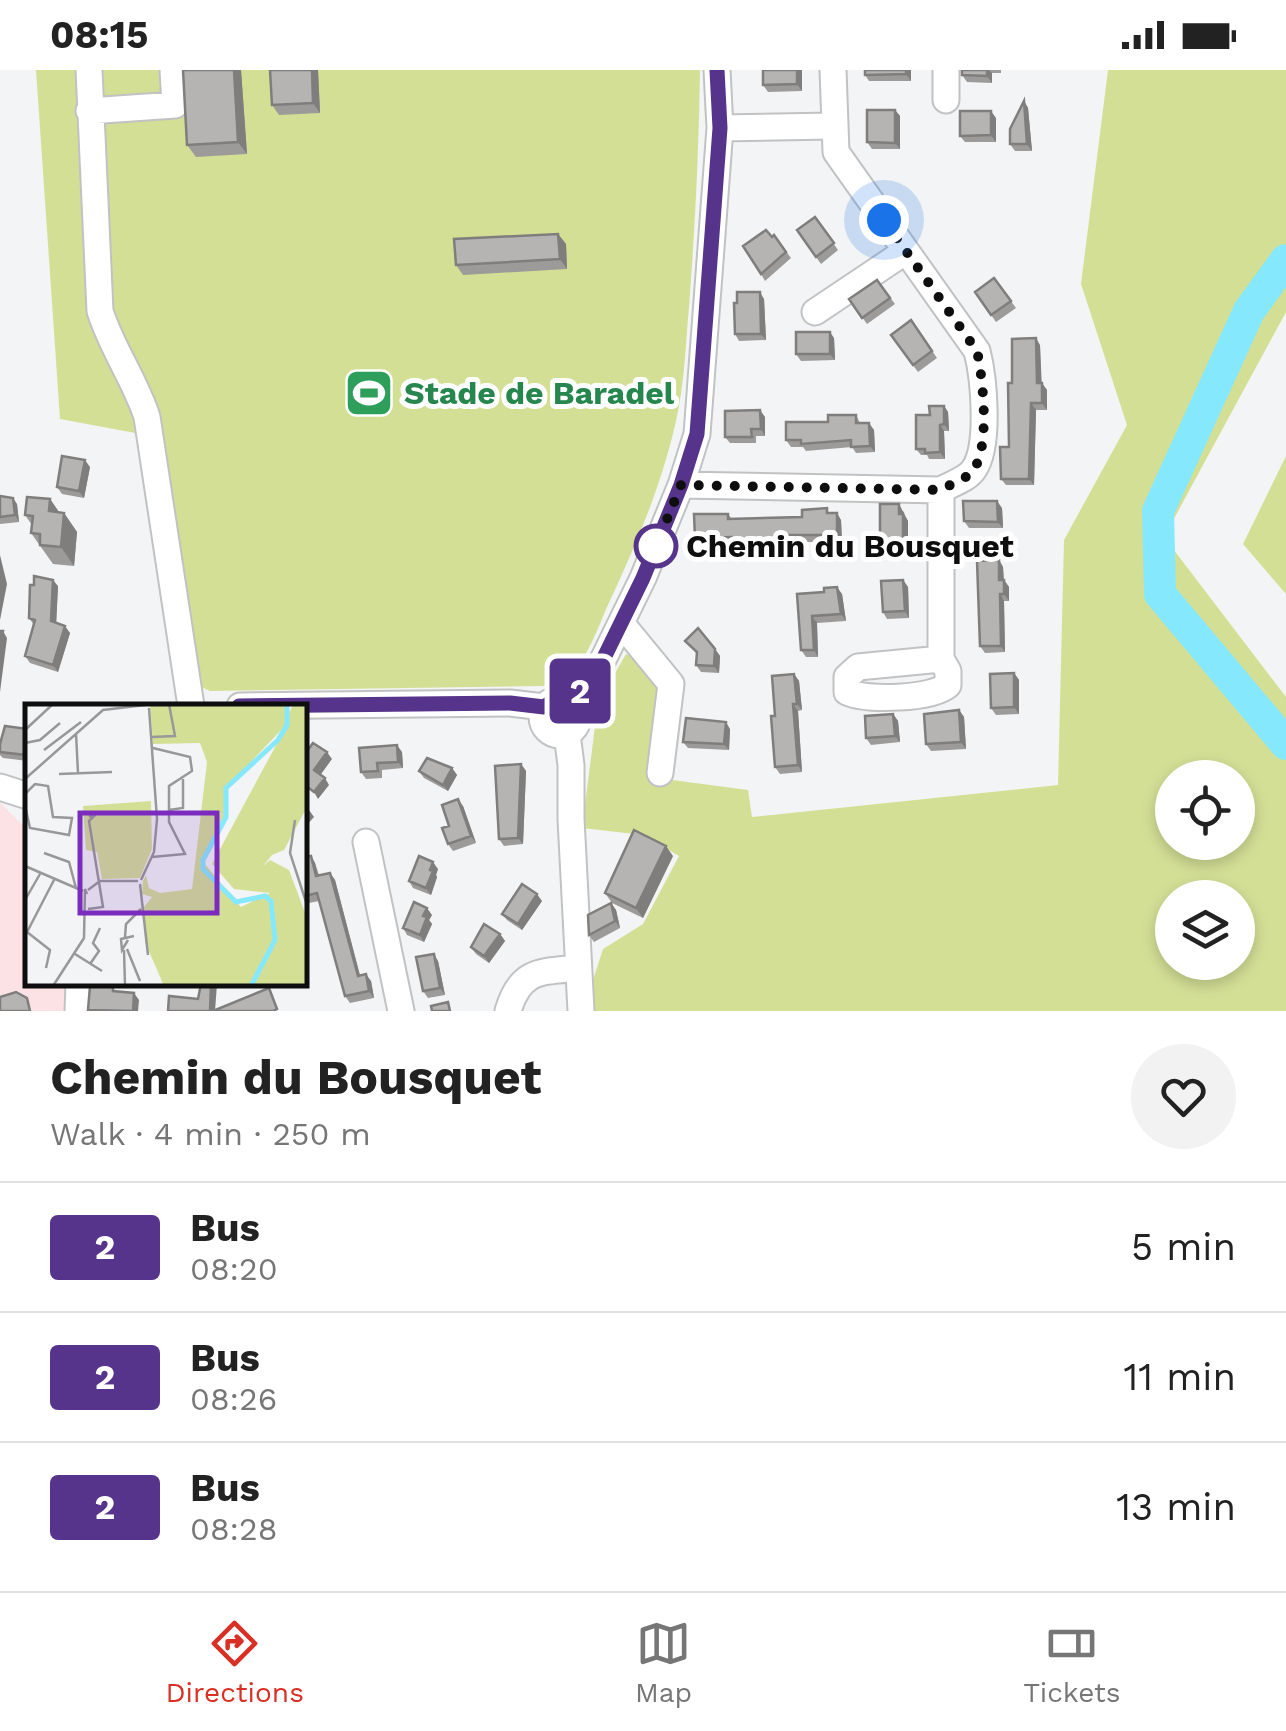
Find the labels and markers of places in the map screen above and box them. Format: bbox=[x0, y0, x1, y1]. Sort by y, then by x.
sports icon: Stade de Baradel bbox=[343, 367, 395, 419]
place label: Stade de Baradel bbox=[404, 374, 675, 412]
marker: Chemin du Bousquet bbox=[635, 525, 677, 567]
place label: Chemin du Bousquet bbox=[686, 527, 1014, 565]

